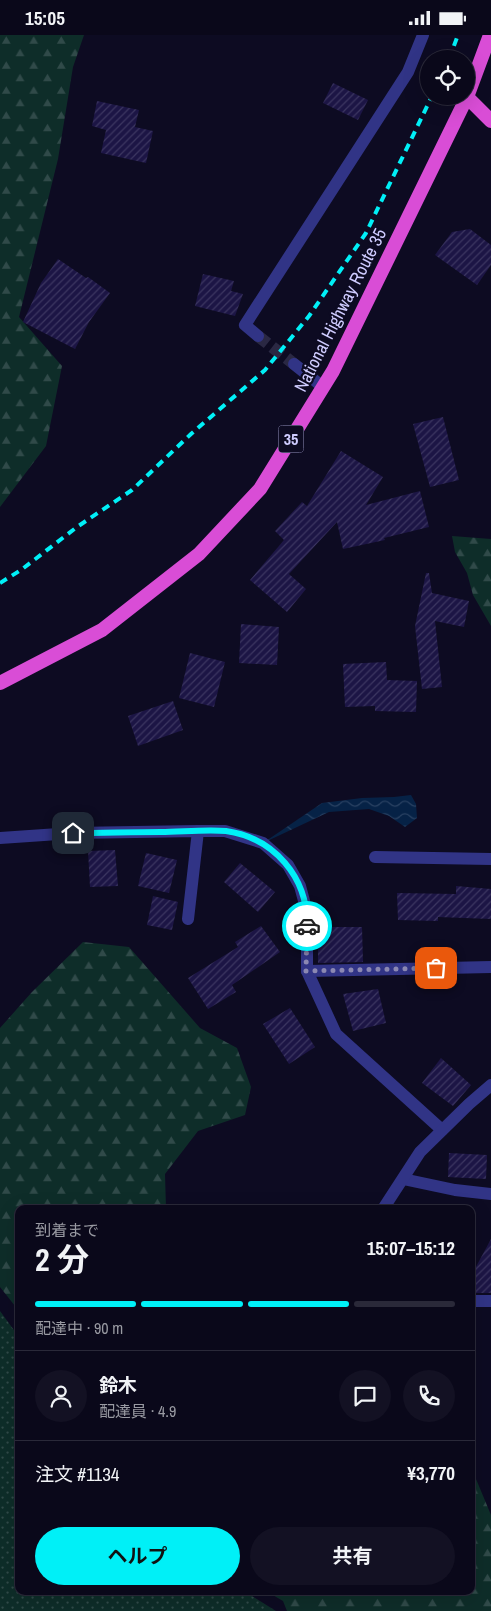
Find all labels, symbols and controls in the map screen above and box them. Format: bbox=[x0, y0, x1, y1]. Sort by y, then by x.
text: 15:05 bbox=[25, 5, 65, 31]
map controls bbox=[420, 50, 475, 105]
button: locate bbox=[420, 50, 475, 105]
street label: National Highway Route 35 bbox=[288, 224, 392, 396]
road number: 35 bbox=[278, 425, 304, 453]
pin bbox=[52, 812, 94, 854]
icon: home bbox=[59, 819, 87, 847]
courier bbox=[282, 901, 332, 951]
icon: car bbox=[293, 912, 321, 940]
pin bbox=[415, 947, 457, 989]
icon: bag bbox=[422, 954, 450, 982]
text: 到着まで bbox=[35, 1219, 99, 1241]
text: 15:07–15:12 bbox=[367, 1235, 455, 1261]
text: 2 分 bbox=[35, 1238, 89, 1281]
text: 配達中 · 90 m bbox=[35, 1317, 123, 1339]
button: person bbox=[35, 1370, 87, 1422]
button: chat bbox=[339, 1370, 391, 1422]
button: phone bbox=[403, 1370, 455, 1422]
text: 鈴木 bbox=[99, 1372, 137, 1398]
text: 配達員 · 4.9 bbox=[99, 1400, 176, 1422]
text: ¥3,770 bbox=[407, 1460, 455, 1486]
text: 注文 #1134 bbox=[35, 1461, 120, 1487]
button: ヘルプ bbox=[35, 1527, 240, 1585]
button: 共有 bbox=[250, 1527, 455, 1585]

